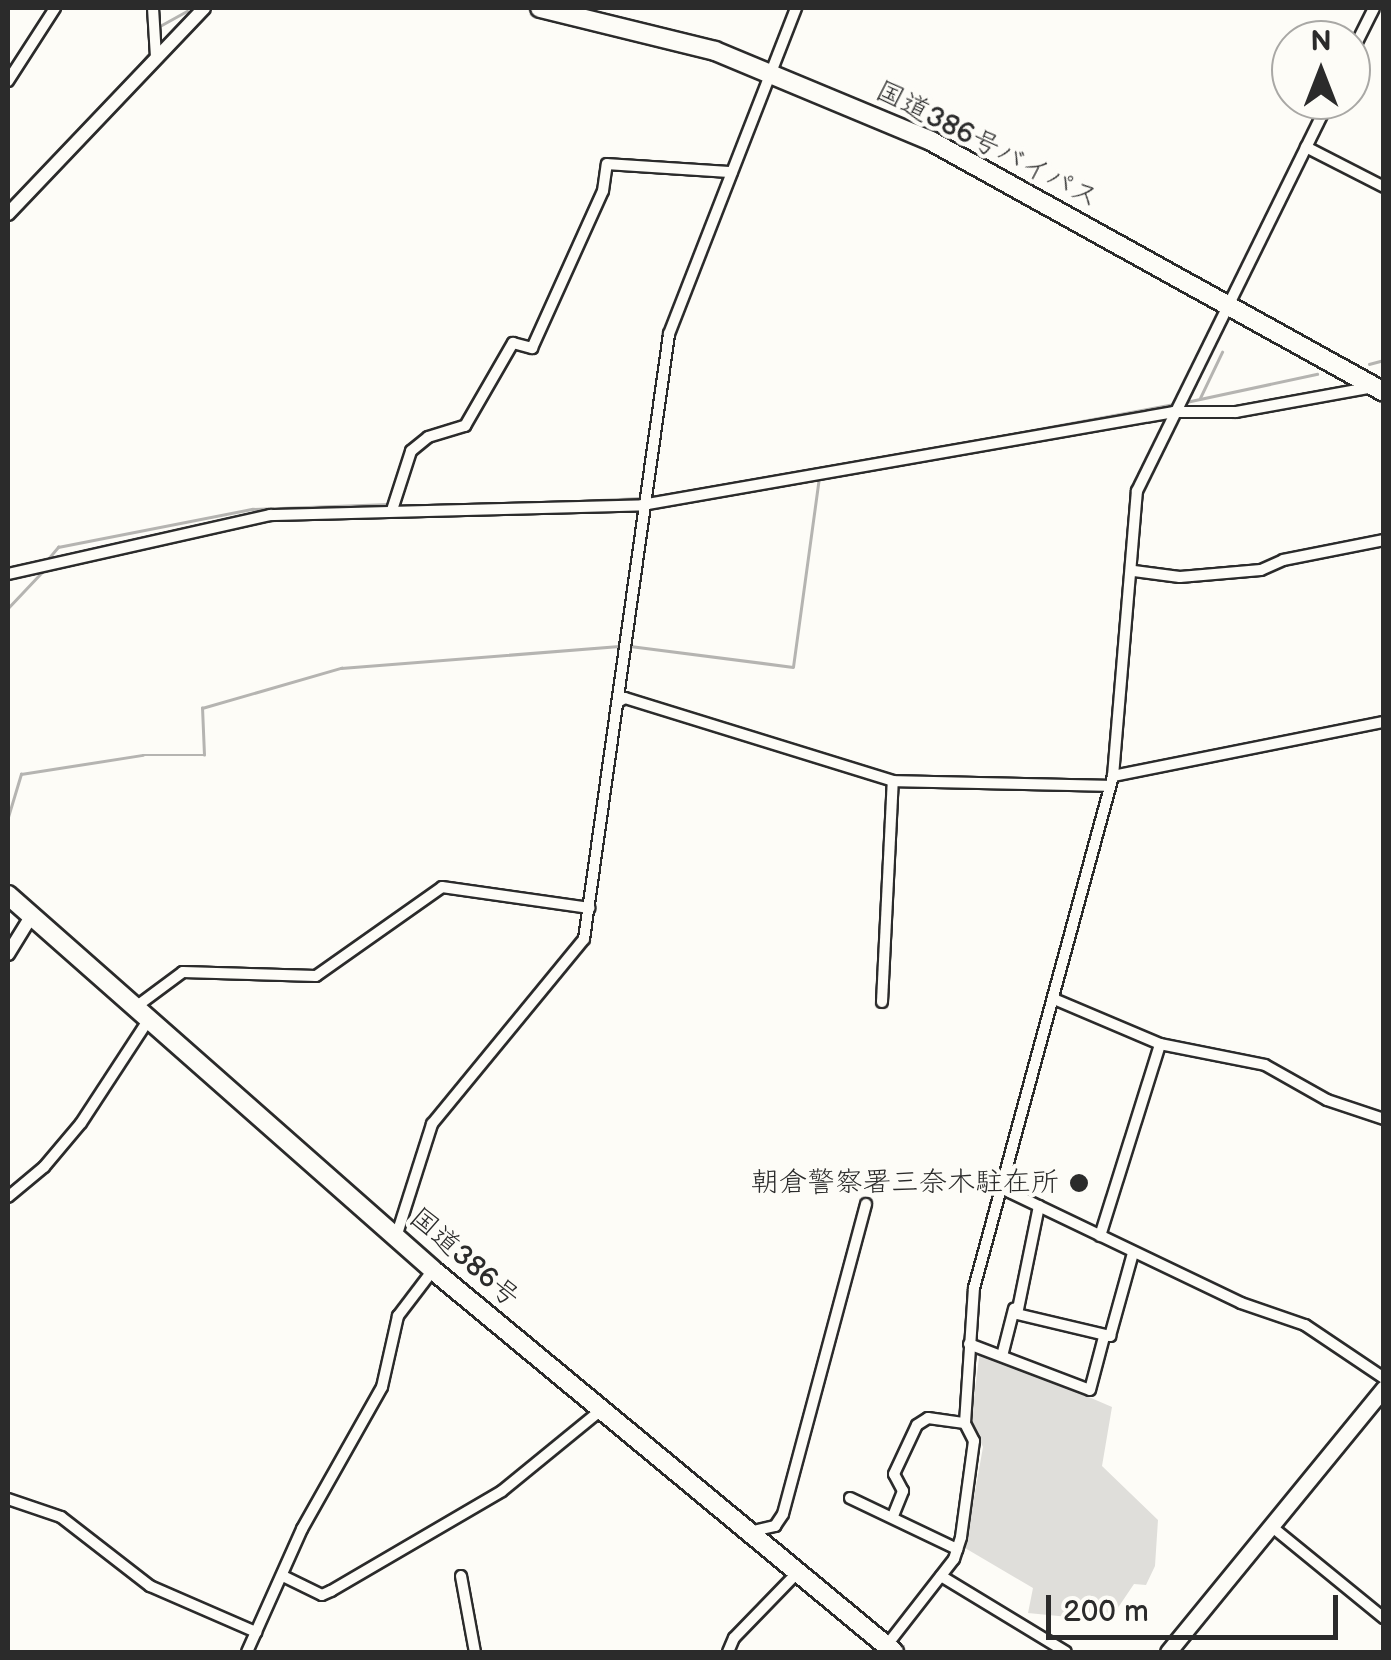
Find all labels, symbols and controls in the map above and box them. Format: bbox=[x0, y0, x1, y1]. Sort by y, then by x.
north arrow bbox=[1271, 20, 1371, 120]
text: N bbox=[1310, 25, 1332, 58]
street label: 国道386号バイパス bbox=[869, 74, 1105, 216]
place label: 朝倉警察署三奈木駐在所 bbox=[751, 1166, 1059, 1200]
marker: 朝倉警察署三奈木駐在所 bbox=[1068, 1172, 1090, 1194]
street label: 国道386号 bbox=[402, 1201, 526, 1315]
scale bar bbox=[1051, 1575, 1344, 1637]
text: 200 m bbox=[1063, 1594, 1149, 1630]

